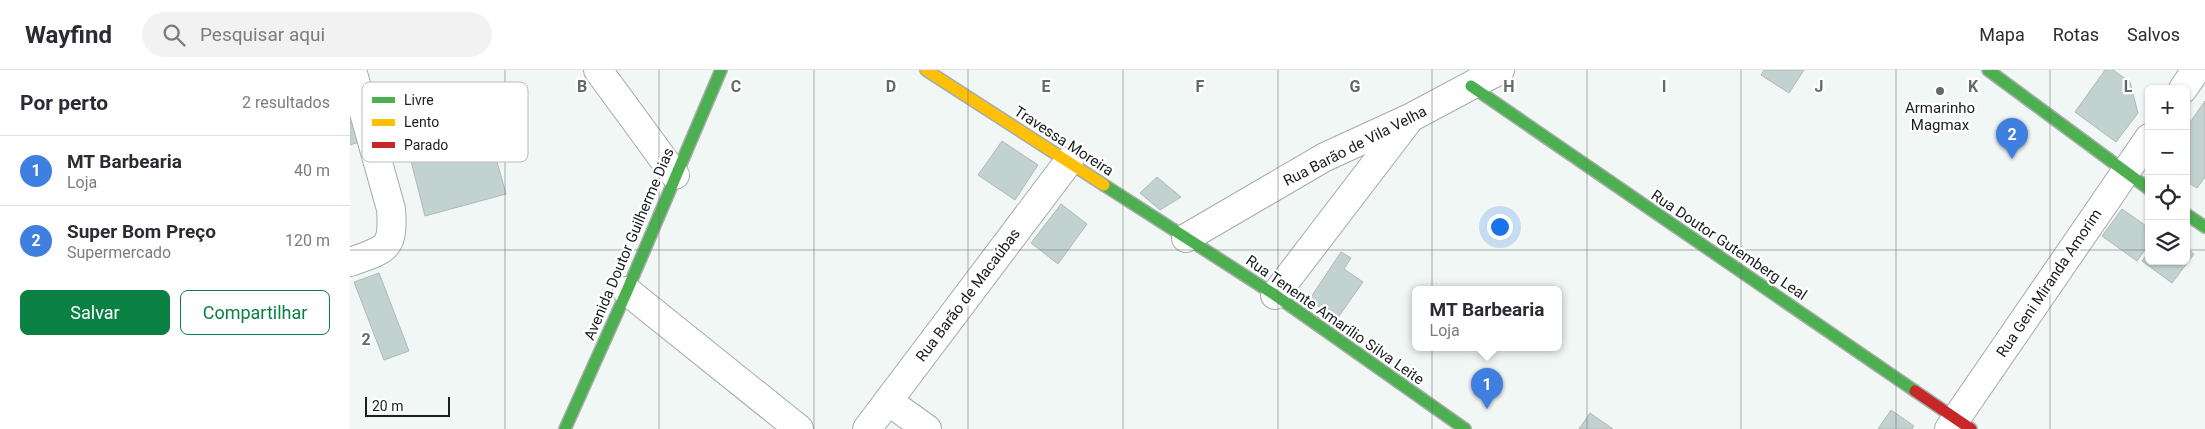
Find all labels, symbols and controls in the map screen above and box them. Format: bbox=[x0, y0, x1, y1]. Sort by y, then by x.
search box bbox=[142, 12, 492, 57]
text: Wayfind bbox=[25, 21, 112, 49]
icon: search bbox=[160, 21, 188, 49]
text: Pesquisar aqui bbox=[200, 23, 325, 46]
text: Mapa bbox=[1979, 24, 2025, 45]
text: Rotas bbox=[2053, 24, 2099, 45]
text: Salvos bbox=[2127, 24, 2180, 45]
text: B bbox=[577, 77, 587, 96]
text: C bbox=[731, 77, 741, 96]
text: D bbox=[886, 77, 896, 96]
text: E bbox=[1042, 77, 1051, 96]
text: F bbox=[1196, 77, 1205, 96]
text: G bbox=[1350, 77, 1361, 96]
text: H bbox=[1503, 77, 1515, 96]
text: I bbox=[1662, 77, 1666, 96]
text: J bbox=[1815, 77, 1823, 96]
text: K bbox=[1968, 77, 1979, 96]
text: L bbox=[2124, 77, 2133, 96]
legend bbox=[362, 82, 528, 162]
marker: Armarinho Magmax bbox=[1934, 85, 1946, 97]
map controls bbox=[2145, 85, 2190, 265]
button: + bbox=[2145, 85, 2190, 130]
text: Por perto bbox=[20, 91, 108, 115]
text: Livre bbox=[404, 92, 434, 108]
text: 2 resultados bbox=[242, 93, 330, 112]
place label: Armarinho Magmax bbox=[1905, 99, 1975, 134]
street label: Travessa Moreira bbox=[1011, 102, 1117, 180]
street label: Rua Barão de Vila Velha bbox=[1280, 102, 1430, 190]
text: Lento bbox=[404, 114, 439, 130]
pin: 2 bbox=[1996, 118, 2028, 159]
button: − bbox=[2145, 130, 2190, 175]
text: Parado bbox=[404, 137, 448, 153]
street label: Avenida Doutor Guilherme Dias bbox=[580, 145, 678, 343]
text: MT Barbearia bbox=[67, 150, 182, 173]
text: 1 bbox=[31, 161, 41, 180]
text: 40 m bbox=[294, 161, 330, 180]
text: Loja bbox=[67, 173, 97, 192]
button: locate bbox=[2145, 175, 2190, 220]
street label: Rua Doutor Gutemberg Leal bbox=[1648, 186, 1810, 304]
street label: Rua Geni Miranda Amorim bbox=[1993, 205, 2105, 361]
your location bbox=[1487, 214, 1513, 240]
text: Super Bom Preço bbox=[67, 220, 216, 243]
button: layers bbox=[2145, 220, 2190, 265]
street label: Rua Barão de Macaúbas bbox=[912, 225, 1024, 365]
text: 2 bbox=[31, 231, 41, 250]
text: 120 m bbox=[285, 231, 330, 250]
text: Supermercado bbox=[67, 243, 171, 262]
street label: Rua Tenente Amarílio Silva Leite bbox=[1242, 251, 1428, 389]
popup bbox=[1412, 286, 1562, 351]
button: Salvar bbox=[20, 290, 170, 335]
button: Compartilhar bbox=[180, 290, 330, 335]
text: MT Barbearia bbox=[1430, 298, 1544, 321]
text: Loja bbox=[1430, 321, 1460, 340]
text: 2 bbox=[361, 330, 371, 349]
pin: 1 bbox=[1471, 368, 1503, 409]
scale bar bbox=[365, 394, 450, 417]
text: 20 m bbox=[372, 398, 404, 414]

